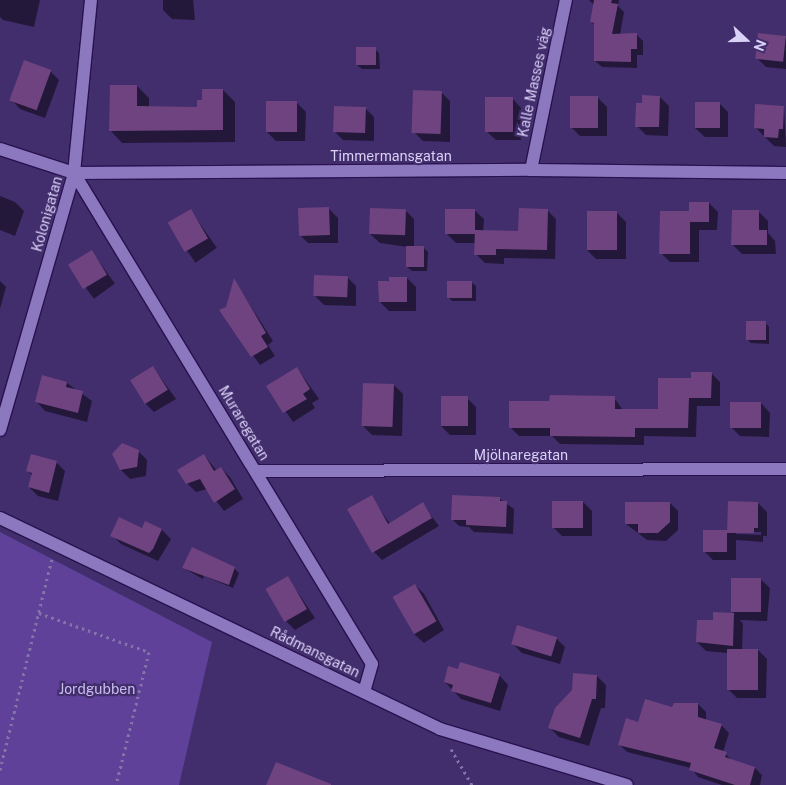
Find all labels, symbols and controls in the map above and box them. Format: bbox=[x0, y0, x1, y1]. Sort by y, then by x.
north arrow bbox=[721, 15, 771, 65]
street label: Kalle Masses väg bbox=[514, 25, 554, 139]
text: N bbox=[751, 37, 769, 53]
street label: Timmermansgatan bbox=[330, 148, 452, 164]
street label: Kolonigatan bbox=[28, 174, 66, 254]
street label: Muraregatan bbox=[215, 383, 273, 463]
street label: Mjölnaregatan bbox=[474, 447, 568, 463]
street label: Rådmansgatan bbox=[267, 623, 363, 681]
park label: Jordgubben bbox=[59, 681, 135, 697]

